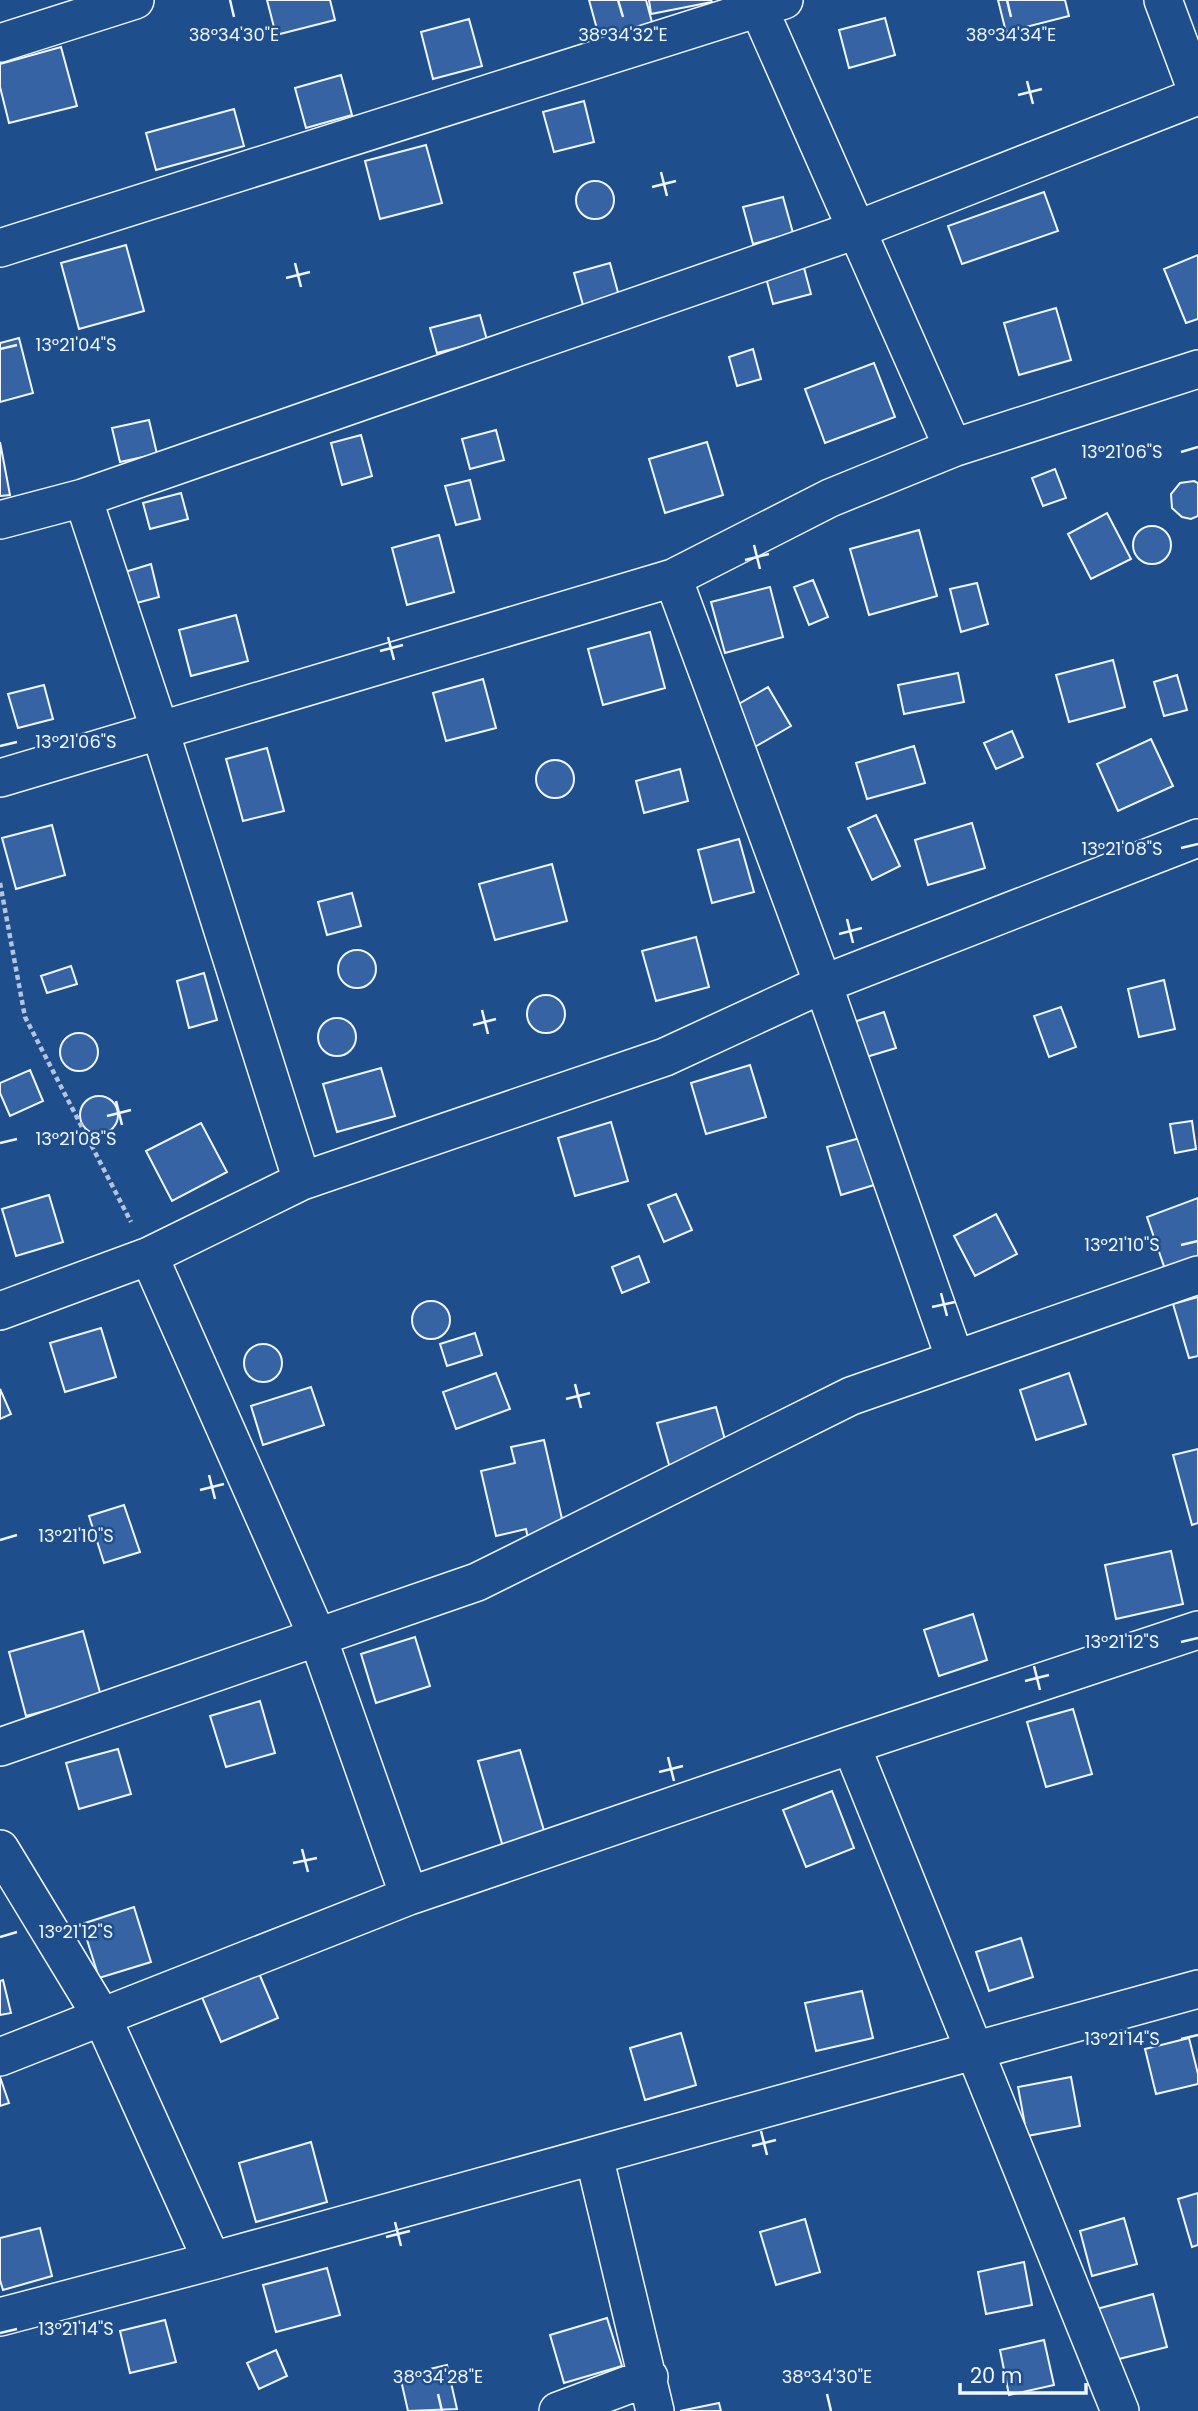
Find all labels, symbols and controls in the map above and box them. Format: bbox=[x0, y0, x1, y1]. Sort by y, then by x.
text: 38°34'30"E bbox=[189, 22, 279, 47]
text: 38°34'32"E bbox=[578, 22, 668, 47]
text: 38°34'34"E bbox=[966, 22, 1056, 47]
text: 13°21'04"S bbox=[35, 332, 117, 357]
text: 13°21'06"S bbox=[1081, 439, 1163, 464]
text: 13°21'06"S bbox=[35, 729, 117, 754]
text: 13°21'08"S bbox=[1081, 836, 1163, 861]
text: 13°21'08"S bbox=[35, 1126, 117, 1151]
text: 13°21'10"S bbox=[1084, 1232, 1160, 1257]
text: 13°21'10"S bbox=[38, 1523, 114, 1548]
text: 13°21'12"S bbox=[1085, 1629, 1159, 1654]
text: 13°21'12"S bbox=[39, 1919, 113, 1944]
text: 13°21'14"S bbox=[1084, 2026, 1160, 2051]
text: 13°21'14"S bbox=[38, 2316, 114, 2341]
scale bar bbox=[960, 2352, 1086, 2396]
text: 20 m bbox=[970, 2361, 1023, 2390]
text: 38°34'28"E bbox=[393, 2364, 483, 2389]
text: 38°34'30"E bbox=[782, 2364, 872, 2389]

